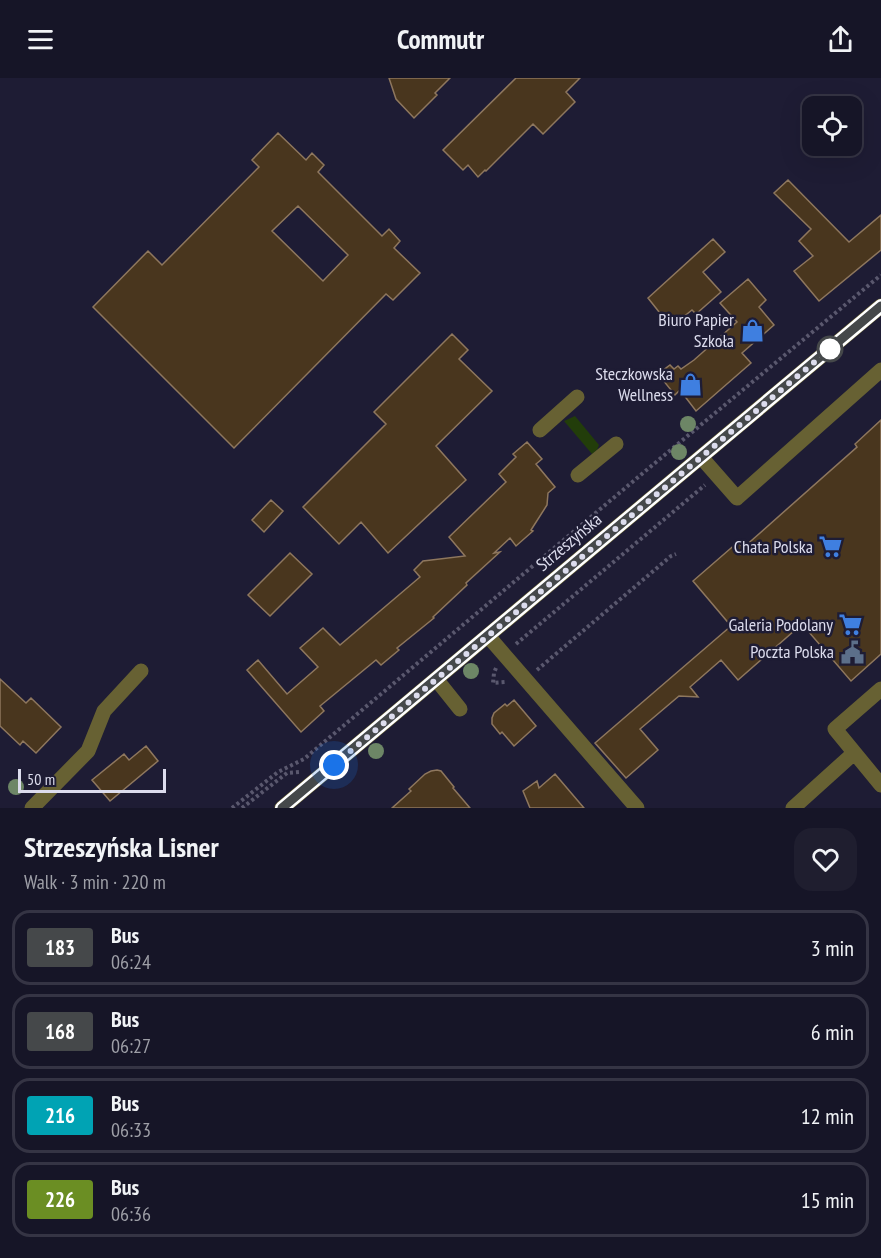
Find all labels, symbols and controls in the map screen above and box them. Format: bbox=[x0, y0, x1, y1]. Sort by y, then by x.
text: Commutr bbox=[397, 22, 484, 56]
icon: menu bbox=[24, 23, 57, 56]
icon: share bbox=[824, 23, 857, 56]
map controls bbox=[802, 96, 862, 156]
button: locate bbox=[802, 96, 862, 156]
place label: Biuro Papier Szkoła bbox=[658, 308, 734, 352]
shop icon: Biuro Papier Szkoła bbox=[739, 317, 765, 343]
unlabelled marker bbox=[817, 336, 843, 362]
place label: Steczkowska Wellness bbox=[595, 362, 673, 406]
shop icon: Steczkowska Wellness bbox=[678, 371, 704, 397]
street label: Strzeszyńska bbox=[531, 508, 606, 576]
supermarket icon: Chata Polska bbox=[818, 534, 844, 560]
place label: Chata Polska bbox=[734, 535, 813, 558]
supermarket icon: Galeria Podolany bbox=[838, 612, 864, 638]
place label: Galeria Podolany bbox=[728, 613, 833, 636]
public building icon: Poczta Polska bbox=[839, 639, 865, 665]
place label: Poczta Polska bbox=[750, 640, 834, 663]
your location bbox=[319, 750, 349, 780]
scale bar bbox=[18, 766, 166, 794]
text: 50 m bbox=[27, 769, 55, 789]
text: Strzeszyńska Lisner bbox=[24, 828, 219, 865]
button: heart bbox=[794, 828, 857, 891]
text: Walk · 3 min · 220 m bbox=[24, 869, 166, 895]
text: Bus bbox=[111, 921, 139, 949]
text: 183 bbox=[45, 934, 75, 961]
text: 3 min bbox=[811, 934, 854, 962]
text: 06:24 bbox=[111, 949, 151, 975]
text: Bus bbox=[111, 1005, 139, 1033]
text: 168 bbox=[45, 1018, 75, 1045]
text: 6 min bbox=[811, 1018, 854, 1046]
text: 06:27 bbox=[111, 1033, 151, 1059]
text: Bus bbox=[111, 1089, 139, 1117]
text: 216 bbox=[45, 1102, 75, 1129]
text: 12 min bbox=[801, 1102, 854, 1130]
text: 06:33 bbox=[111, 1117, 151, 1143]
text: Bus bbox=[111, 1173, 139, 1201]
text: 226 bbox=[45, 1186, 75, 1213]
text: 15 min bbox=[801, 1186, 854, 1214]
text: 06:36 bbox=[111, 1201, 151, 1227]

